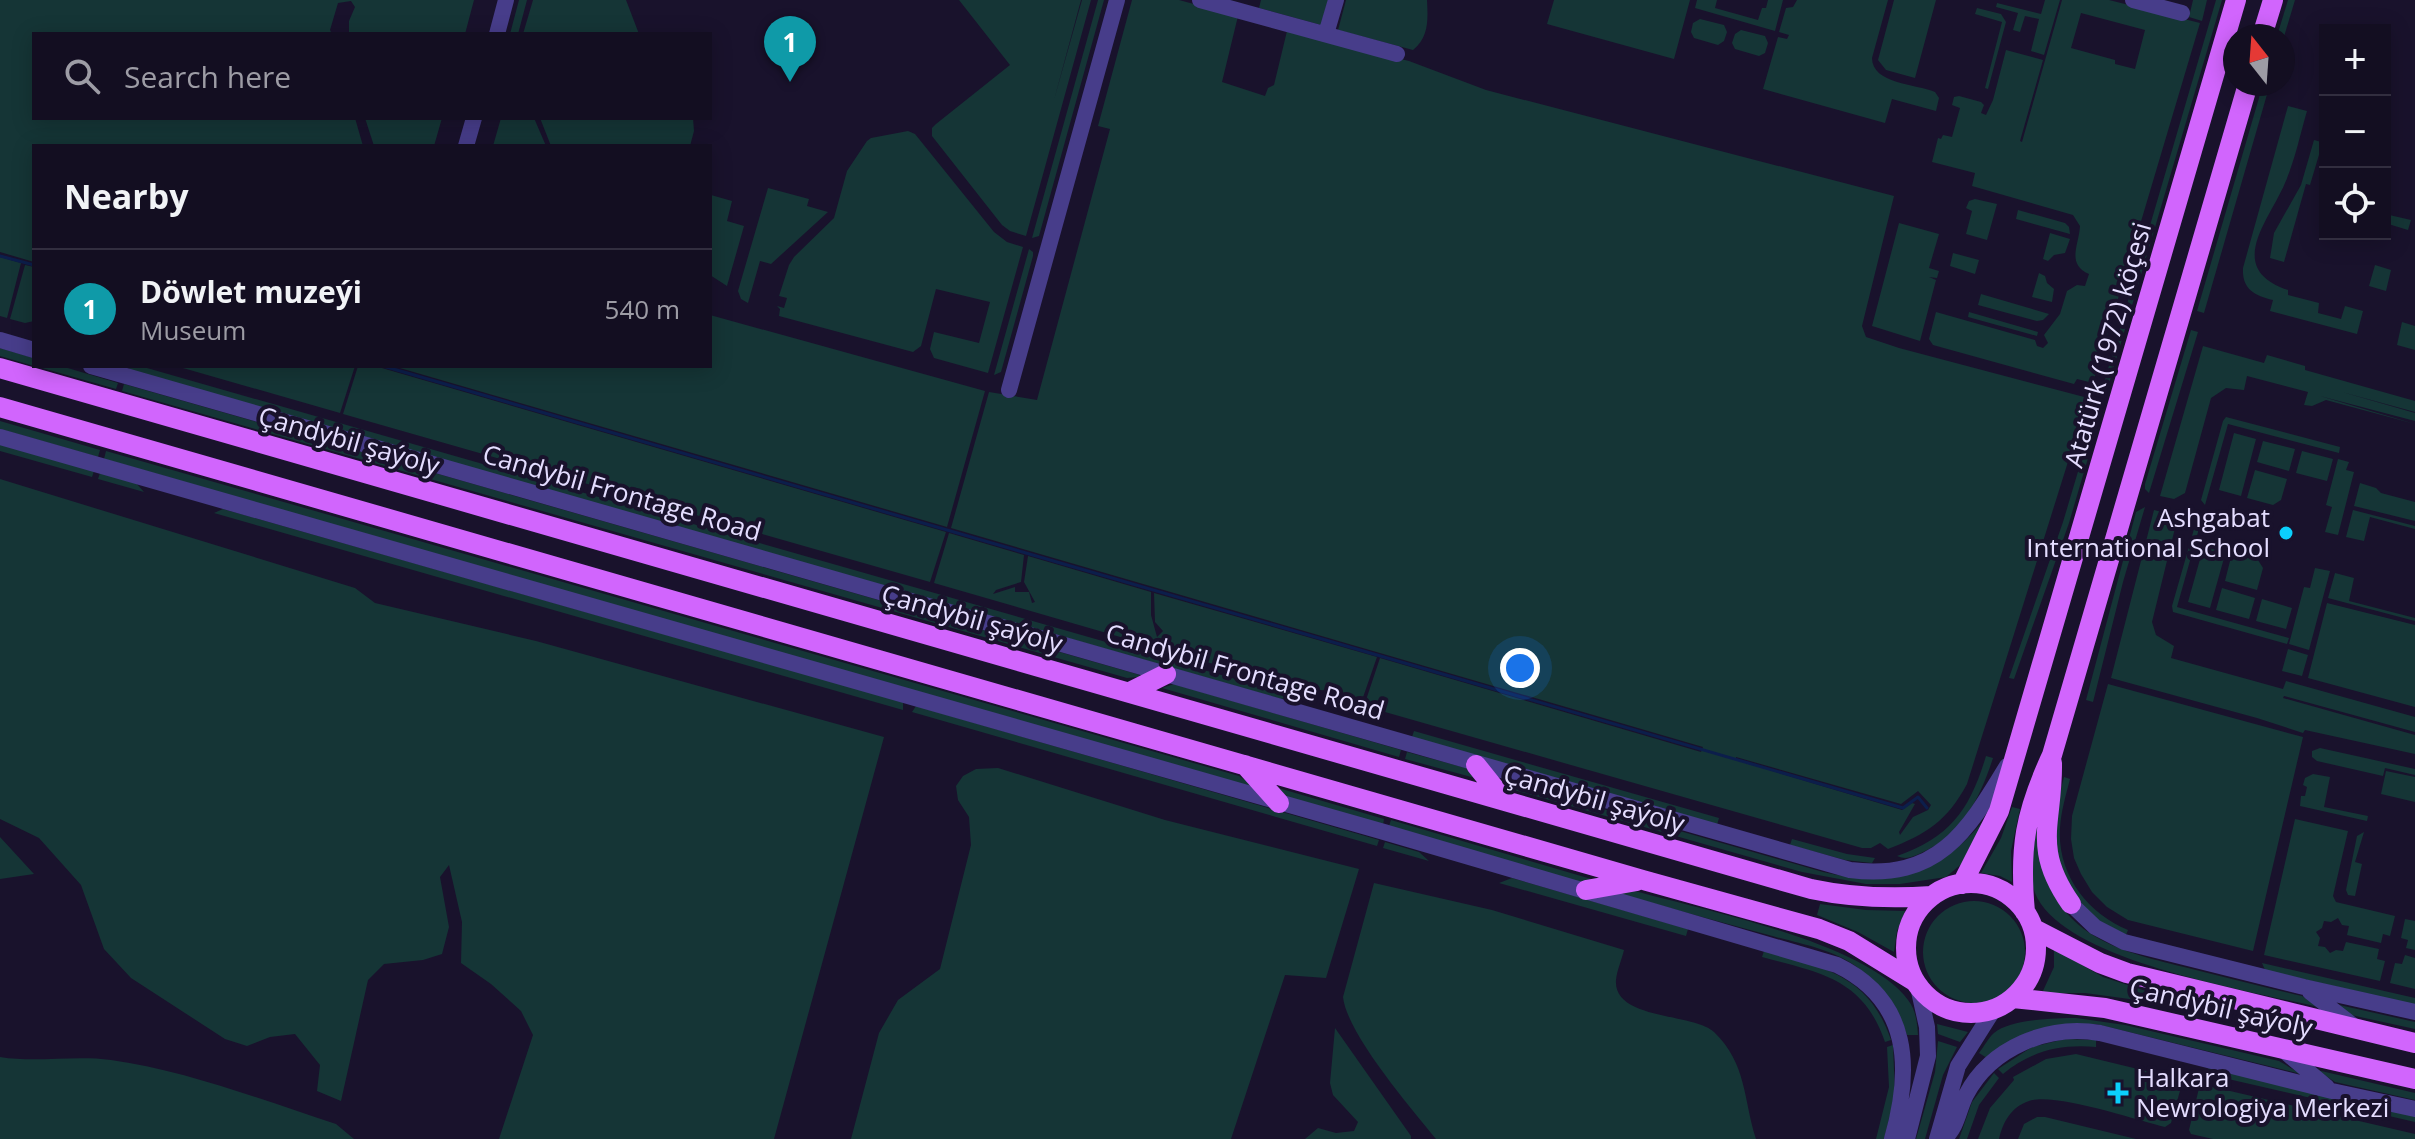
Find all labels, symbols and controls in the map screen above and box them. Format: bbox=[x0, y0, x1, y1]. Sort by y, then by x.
pin: 1 bbox=[764, 16, 816, 82]
north arrow bbox=[2223, 24, 2295, 96]
map controls bbox=[2319, 24, 2391, 240]
button: + bbox=[2319, 24, 2391, 96]
search box bbox=[32, 32, 712, 120]
icon: search bbox=[60, 54, 104, 98]
text: Search here bbox=[124, 56, 291, 97]
button: − bbox=[2319, 96, 2391, 168]
button: locate bbox=[2319, 168, 2391, 240]
text: Nearby bbox=[64, 173, 189, 219]
street label: Atatürk (1972) köçesi bbox=[2055, 218, 2159, 471]
text: Döwlet muzeýi bbox=[140, 271, 362, 312]
text: 1 bbox=[83, 291, 97, 327]
text: 540 m bbox=[605, 291, 680, 327]
text: Museum bbox=[140, 312, 246, 348]
street label: Çandybil şaýoly bbox=[255, 397, 445, 483]
street label: Candybil Frontage Road bbox=[479, 435, 766, 549]
place label: Ashgabat International School bbox=[2026, 499, 2270, 565]
marker: Ashgabat International School bbox=[2277, 524, 2295, 542]
street label: Çandybil şaýoly bbox=[878, 575, 1068, 661]
street label: Candybil Frontage Road bbox=[1102, 614, 1389, 728]
your location bbox=[1500, 648, 1540, 688]
street label: Çandybil şaýoly bbox=[1500, 755, 1690, 841]
street label: Çandybil şaýoly bbox=[2126, 968, 2317, 1046]
place label: Halkara Newrologiya Merkezi bbox=[2136, 1059, 2389, 1125]
marker: Halkara Newrologiya Merkezi bbox=[2107, 1082, 2129, 1104]

